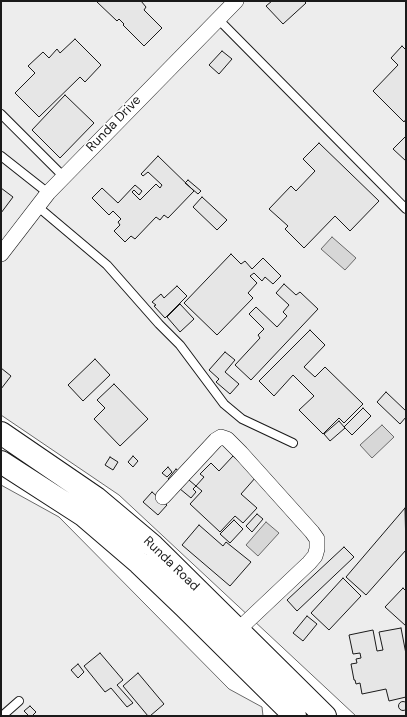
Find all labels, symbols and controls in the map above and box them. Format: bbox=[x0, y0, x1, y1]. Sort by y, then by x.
street label: Runda Drive bbox=[83, 93, 145, 155]
street label: Runda Road bbox=[140, 534, 202, 594]

